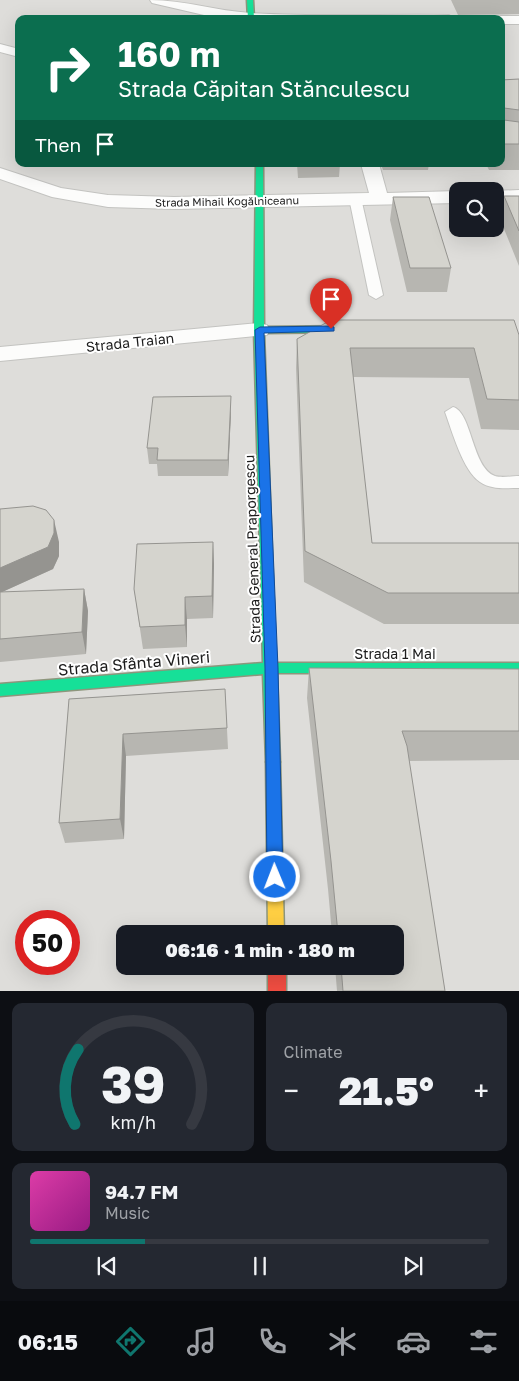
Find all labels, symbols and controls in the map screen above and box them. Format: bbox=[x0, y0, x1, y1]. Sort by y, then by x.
text: 160 m bbox=[118, 33, 220, 75]
icon: right bbox=[35, 35, 100, 100]
text: Strada Căpitan Stănculescu bbox=[118, 75, 410, 102]
icon: arrive bbox=[91, 130, 119, 158]
text: Then bbox=[35, 133, 81, 156]
map controls bbox=[449, 182, 504, 237]
button: search bbox=[449, 182, 504, 237]
street label: Strada Mihail Kogălniceanu bbox=[155, 193, 299, 209]
pin bbox=[310, 278, 352, 329]
icon: arrive bbox=[317, 285, 345, 313]
street label: Strada Traian bbox=[85, 329, 175, 355]
street label: Strada General Praporgescu bbox=[240, 455, 264, 643]
street label: Strada 1 Mai bbox=[354, 645, 436, 662]
street label: Strada Sfânta Vineri bbox=[57, 646, 211, 680]
position arrow bbox=[248, 850, 300, 902]
speed limit sign: 50 bbox=[15, 910, 80, 975]
text: 06:16 · 1 min · 180 m bbox=[165, 938, 355, 961]
text: Climate bbox=[284, 1042, 343, 1062]
text: 39 bbox=[100, 1052, 165, 1114]
text: 21.5° bbox=[339, 1068, 434, 1113]
text: − bbox=[284, 1074, 299, 1107]
text: + bbox=[474, 1074, 489, 1107]
text: km/h bbox=[110, 1111, 155, 1133]
text: 94.7 FM bbox=[105, 1180, 178, 1203]
text: Music bbox=[105, 1203, 150, 1223]
icon: previous bbox=[93, 1252, 121, 1280]
icon: pause bbox=[246, 1252, 274, 1280]
icon: next bbox=[399, 1252, 427, 1280]
icon: directions bbox=[113, 1324, 148, 1359]
icon: music bbox=[184, 1324, 219, 1359]
icon: phone bbox=[255, 1324, 290, 1359]
icon: climate bbox=[325, 1324, 360, 1359]
icon: car bbox=[396, 1324, 431, 1359]
icon: filters bbox=[466, 1324, 501, 1359]
text: 06:15 bbox=[18, 1328, 78, 1355]

